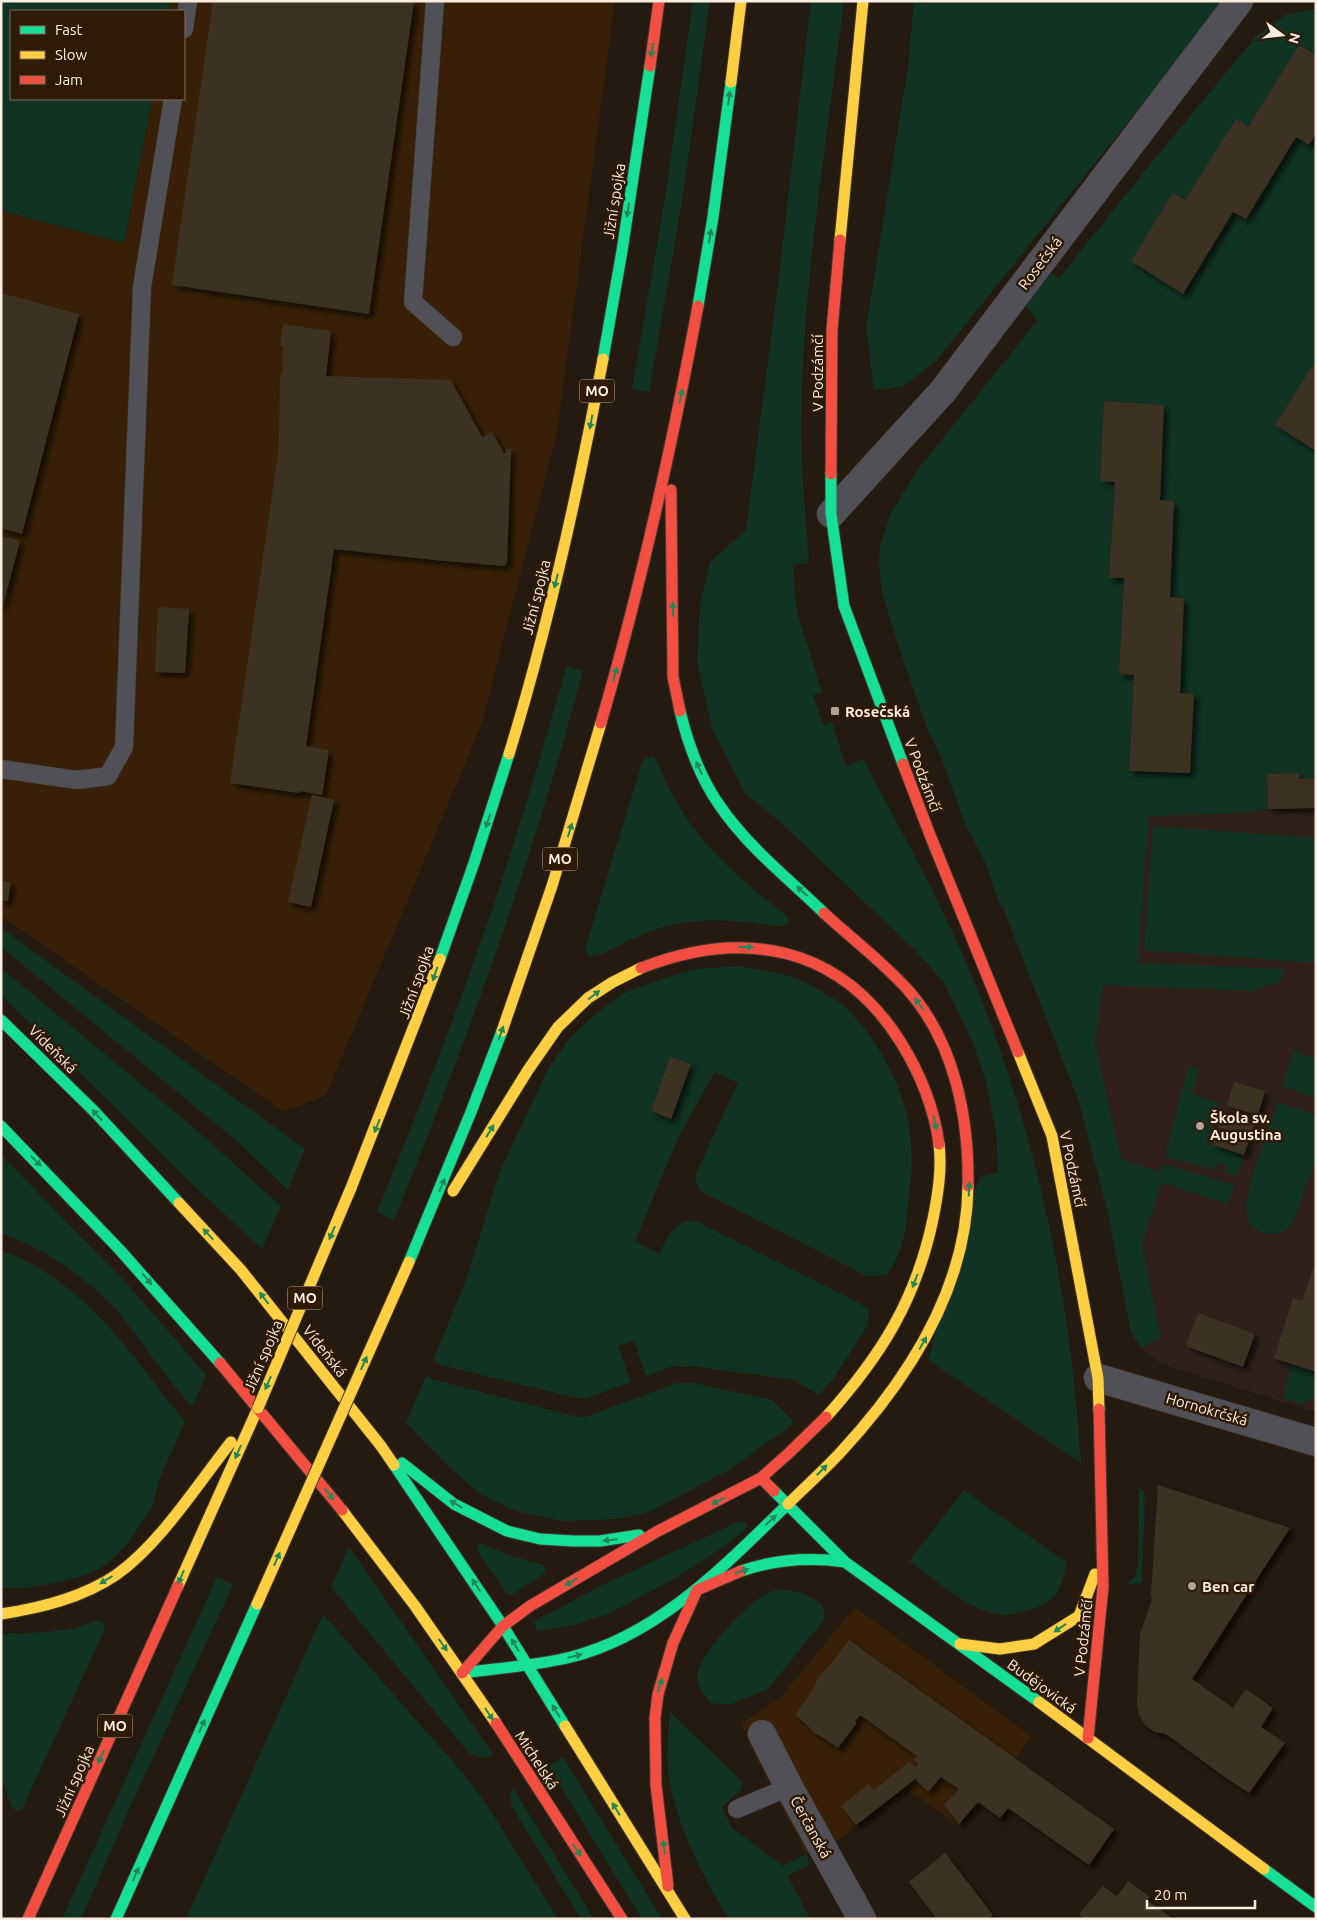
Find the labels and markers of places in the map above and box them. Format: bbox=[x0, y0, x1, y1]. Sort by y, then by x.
place label: Rosečská bbox=[845, 703, 910, 720]
marker: Rosečská bbox=[829, 705, 841, 717]
place label: Škola sv. Augustina bbox=[1210, 1109, 1282, 1143]
marker: Škola sv. Augustina bbox=[1194, 1120, 1206, 1132]
place label: Ben car bbox=[1202, 1578, 1255, 1595]
marker: Ben car bbox=[1186, 1580, 1198, 1592]

